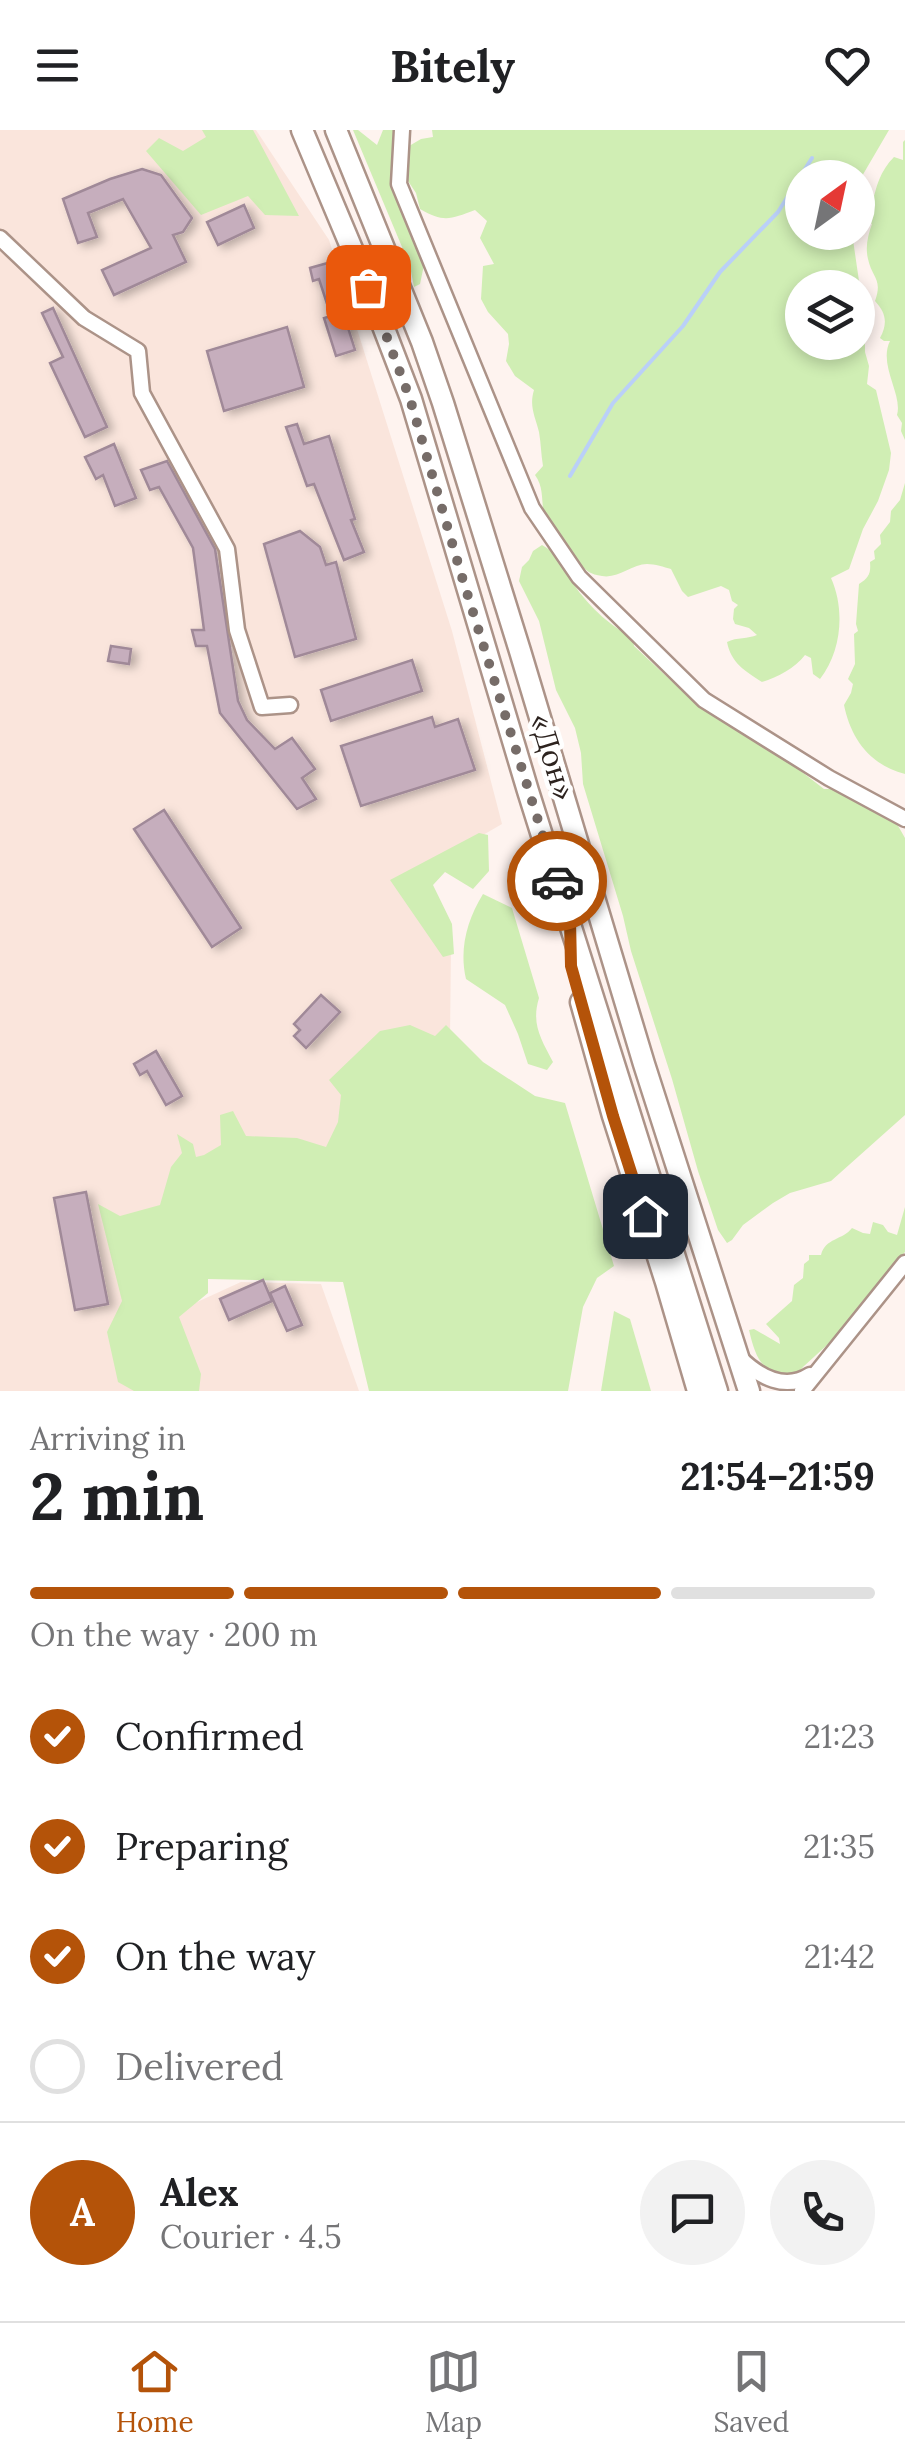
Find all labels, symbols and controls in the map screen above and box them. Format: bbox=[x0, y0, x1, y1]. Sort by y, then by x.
text: Bitely bbox=[390, 37, 515, 94]
icon: menu bbox=[30, 38, 85, 93]
icon: heart bbox=[820, 38, 875, 93]
north arrow bbox=[785, 160, 875, 250]
map controls bbox=[785, 160, 875, 360]
pin bbox=[326, 245, 411, 330]
icon: bag bbox=[341, 260, 396, 315]
button: layers bbox=[785, 270, 875, 360]
street label: «Дон» bbox=[522, 709, 584, 805]
courier bbox=[507, 831, 607, 931]
icon: car bbox=[530, 854, 585, 909]
pin bbox=[603, 1174, 688, 1259]
icon: home bbox=[618, 1189, 673, 1244]
text: Arriving in bbox=[30, 1418, 186, 1459]
text: 21:54–21:59 bbox=[680, 1452, 875, 1500]
text: 2 min bbox=[30, 1455, 204, 1538]
text: On the way · 200 m bbox=[30, 1614, 318, 1655]
icon: check bbox=[30, 1709, 85, 1764]
text: Confirmed bbox=[115, 1712, 304, 1760]
text: 21:23 bbox=[804, 1716, 875, 1757]
icon: check bbox=[30, 1819, 85, 1874]
text: Preparing bbox=[115, 1822, 288, 1870]
text: 21:35 bbox=[803, 1826, 875, 1867]
icon: check bbox=[30, 1929, 85, 1984]
text: On the way bbox=[115, 1932, 316, 1980]
text: 21:42 bbox=[804, 1936, 875, 1977]
text: Delivered bbox=[115, 2042, 284, 2090]
button: chat bbox=[640, 2160, 745, 2265]
button: phone bbox=[770, 2160, 875, 2265]
text: Alex bbox=[160, 2168, 239, 2216]
text: A bbox=[70, 2188, 95, 2236]
text: Courier · 4.5 bbox=[160, 2216, 342, 2257]
tab: Home bbox=[116, 2344, 194, 2440]
tab: Map bbox=[425, 2344, 482, 2440]
tab: Saved bbox=[713, 2344, 789, 2440]

